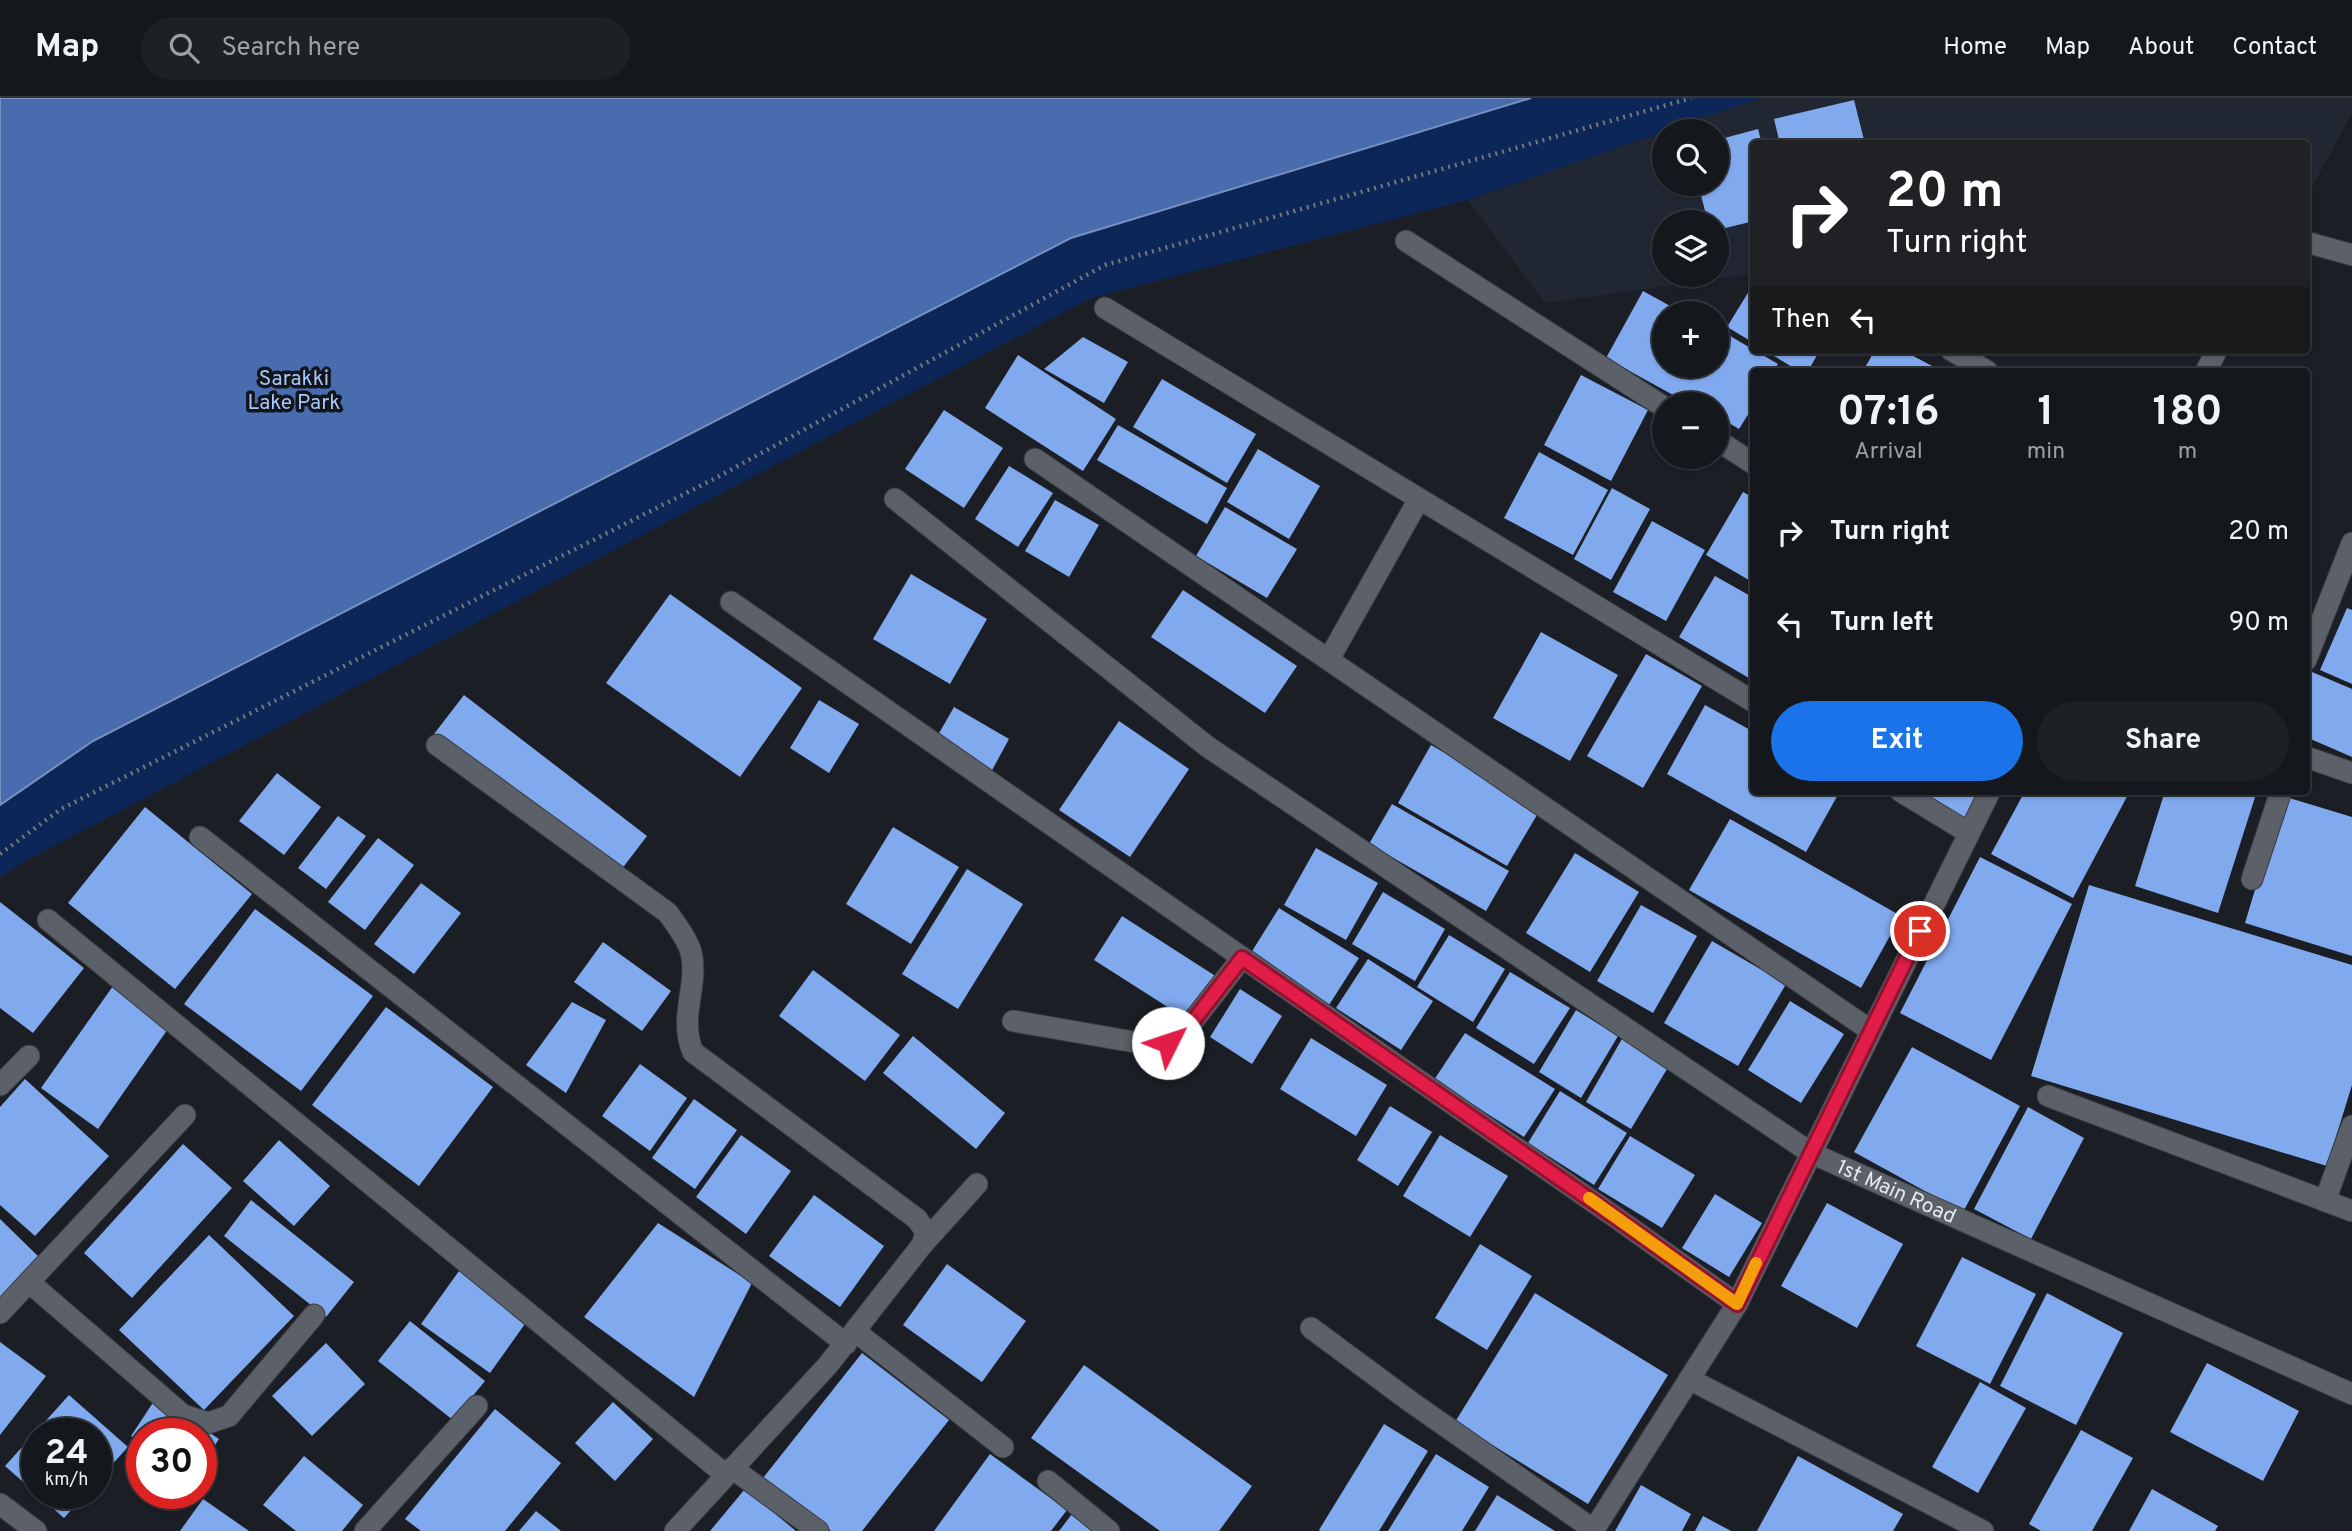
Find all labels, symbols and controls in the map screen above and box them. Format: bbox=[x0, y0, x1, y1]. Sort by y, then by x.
search box bbox=[141, 17, 631, 80]
text: Map bbox=[35, 27, 99, 69]
icon: search bbox=[165, 29, 203, 67]
text: Search here bbox=[221, 32, 360, 65]
text: Home bbox=[1943, 33, 2007, 63]
text: Map bbox=[2045, 33, 2090, 63]
text: About bbox=[2128, 33, 2194, 63]
text: Contact bbox=[2232, 33, 2317, 63]
map controls bbox=[1652, 119, 1729, 469]
button: search bbox=[1652, 119, 1729, 196]
text: 20 m bbox=[1886, 163, 2003, 225]
icon: right bbox=[1771, 168, 1862, 259]
button: layers bbox=[1652, 210, 1729, 287]
text: Turn right bbox=[1886, 224, 2028, 264]
button: + bbox=[1652, 301, 1729, 378]
icon: left bbox=[1844, 301, 1882, 339]
text: Then bbox=[1771, 304, 1830, 337]
park label: Sarakki Lake Park bbox=[248, 366, 340, 417]
text: 07:16 bbox=[1837, 387, 1940, 440]
text: 1 bbox=[2038, 387, 2054, 440]
text: 180 bbox=[2152, 387, 2223, 440]
button: − bbox=[1652, 392, 1729, 469]
text: Arrival bbox=[1854, 438, 1923, 467]
text: min bbox=[2027, 438, 2065, 467]
text: m bbox=[2178, 438, 2197, 467]
icon: right bbox=[1771, 514, 1809, 552]
text: Turn right bbox=[1830, 516, 1950, 549]
text: 20 m bbox=[2228, 516, 2289, 549]
icon: left bbox=[1771, 605, 1809, 643]
text: Turn left bbox=[1830, 607, 1934, 640]
text: 90 m bbox=[2229, 607, 2289, 640]
button: Exit bbox=[1771, 701, 2023, 781]
button: Share bbox=[2037, 701, 2289, 781]
pin bbox=[1890, 901, 1950, 961]
icon: arrive bbox=[1901, 912, 1939, 950]
position arrow bbox=[1131, 1006, 1205, 1080]
street label: 1st Main Road bbox=[1832, 1154, 1960, 1231]
speed limit sign: 30 bbox=[126, 1418, 217, 1509]
text: 24 bbox=[45, 1432, 88, 1476]
text: km/h bbox=[45, 1469, 88, 1492]

